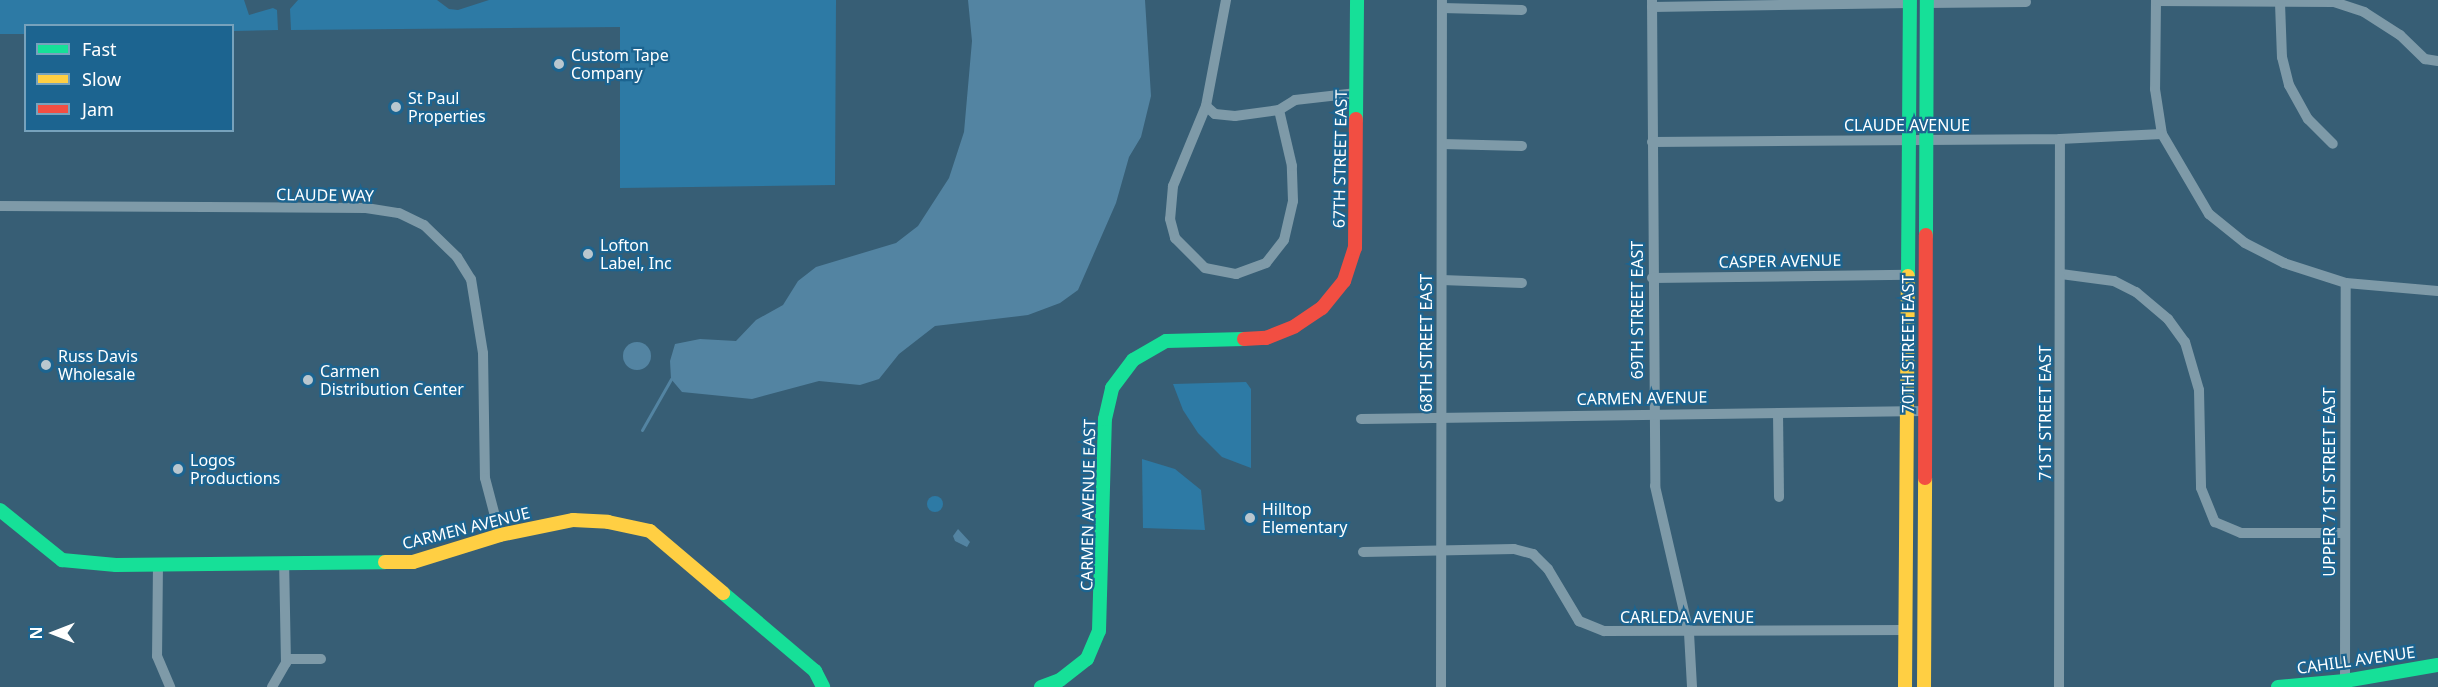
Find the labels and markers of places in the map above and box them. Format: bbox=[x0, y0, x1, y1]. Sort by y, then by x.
place label: Custom Tape Company bbox=[571, 45, 669, 83]
marker: Custom Tape Company bbox=[552, 57, 566, 71]
place label: St Paul Properties bbox=[408, 88, 486, 126]
marker: St Paul Properties bbox=[389, 100, 403, 114]
place label: Lofton Label, Inc bbox=[600, 235, 672, 273]
marker: Lofton Label, Inc bbox=[581, 247, 595, 261]
place label: Russ Davis Wholesale bbox=[58, 346, 138, 384]
marker: Russ Davis Wholesale bbox=[39, 358, 53, 372]
place label: Carmen Distribution Center bbox=[320, 361, 464, 399]
marker: Carmen Distribution Center bbox=[301, 373, 315, 387]
place label: Logos Productions bbox=[190, 450, 280, 488]
marker: Logos Productions bbox=[171, 462, 185, 476]
place label: Hilltop Elementary bbox=[1262, 499, 1347, 537]
marker: Hilltop Elementary bbox=[1243, 511, 1257, 525]

